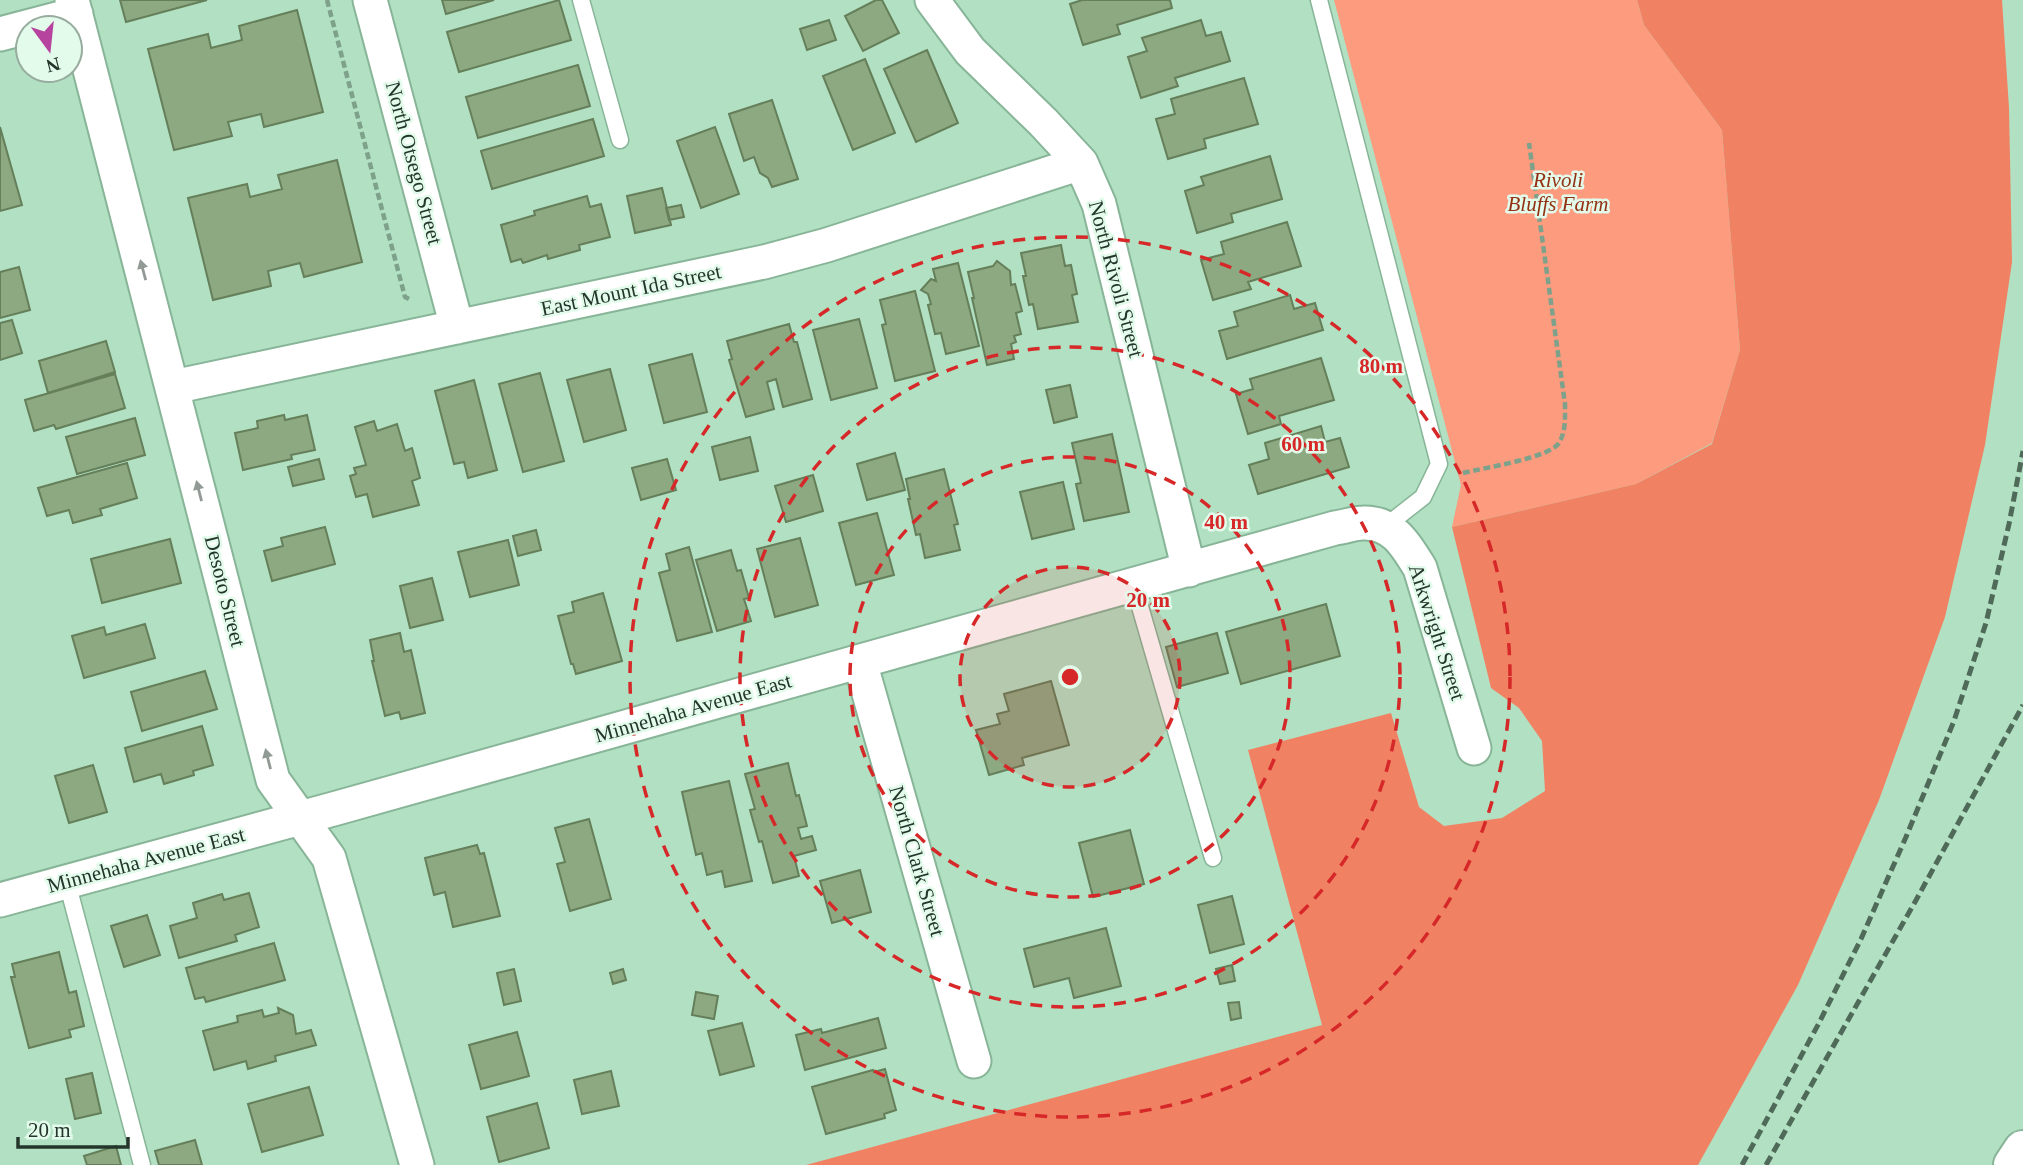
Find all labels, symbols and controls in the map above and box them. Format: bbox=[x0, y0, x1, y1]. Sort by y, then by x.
north arrow bbox=[14, 14, 84, 84]
text: N bbox=[44, 53, 63, 77]
street label: North Otsego Street bbox=[381, 79, 447, 247]
park label: Rivoli Bluffs Farm bbox=[1508, 168, 1608, 216]
street label: North Rivoli Street bbox=[1084, 198, 1148, 360]
one-way arrow bbox=[137, 259, 148, 281]
street label: East Mount Ida Street bbox=[539, 259, 723, 321]
text: 80 m bbox=[1359, 354, 1403, 378]
text: 60 m bbox=[1281, 432, 1325, 456]
one-way arrow bbox=[193, 480, 204, 502]
text: 40 m bbox=[1204, 510, 1248, 534]
street label: Desoto Street bbox=[200, 533, 250, 649]
street label: Arkwright Street bbox=[1404, 561, 1470, 703]
text: 20 m bbox=[1126, 588, 1170, 612]
centre of rings bbox=[1058, 665, 1082, 689]
street label: Minnehaha Avenue East bbox=[592, 668, 794, 748]
one-way arrow bbox=[262, 747, 273, 769]
street label: North Clark Street bbox=[884, 783, 950, 939]
street label: Minnehaha Avenue East bbox=[45, 822, 248, 898]
scale bar bbox=[18, 1106, 128, 1150]
text: 20 m bbox=[28, 1118, 71, 1142]

